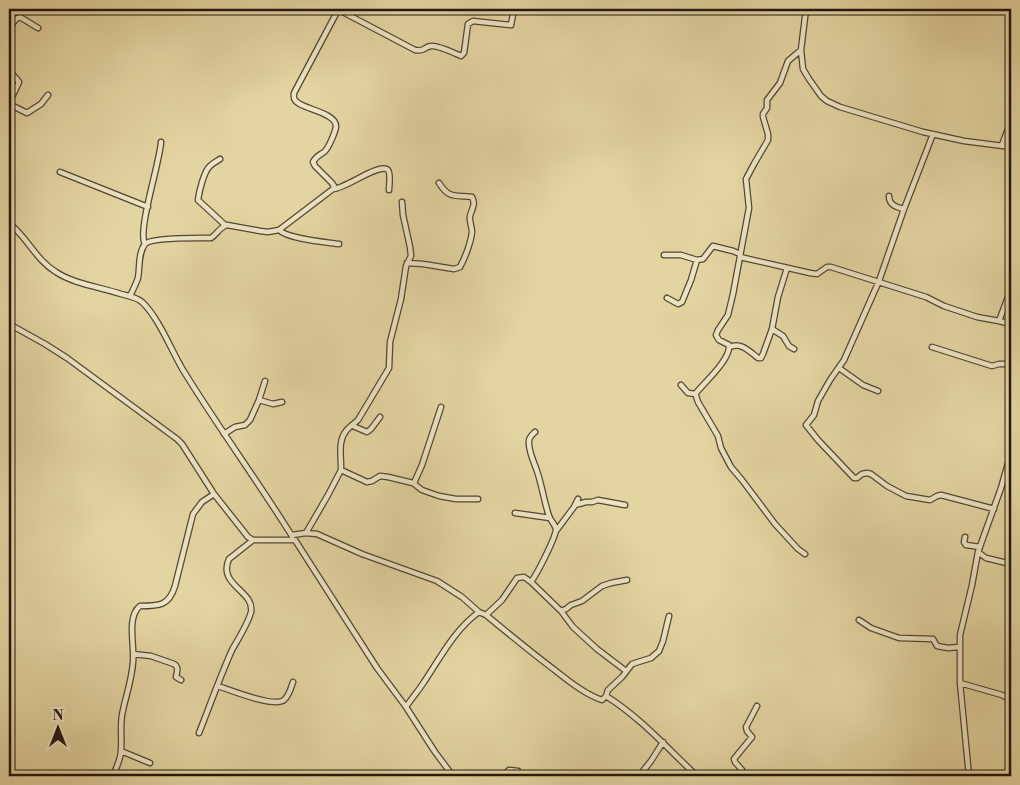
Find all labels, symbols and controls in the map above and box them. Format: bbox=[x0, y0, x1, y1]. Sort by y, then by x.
north arrow bbox=[32, 702, 82, 752]
text: N bbox=[52, 707, 64, 725]

